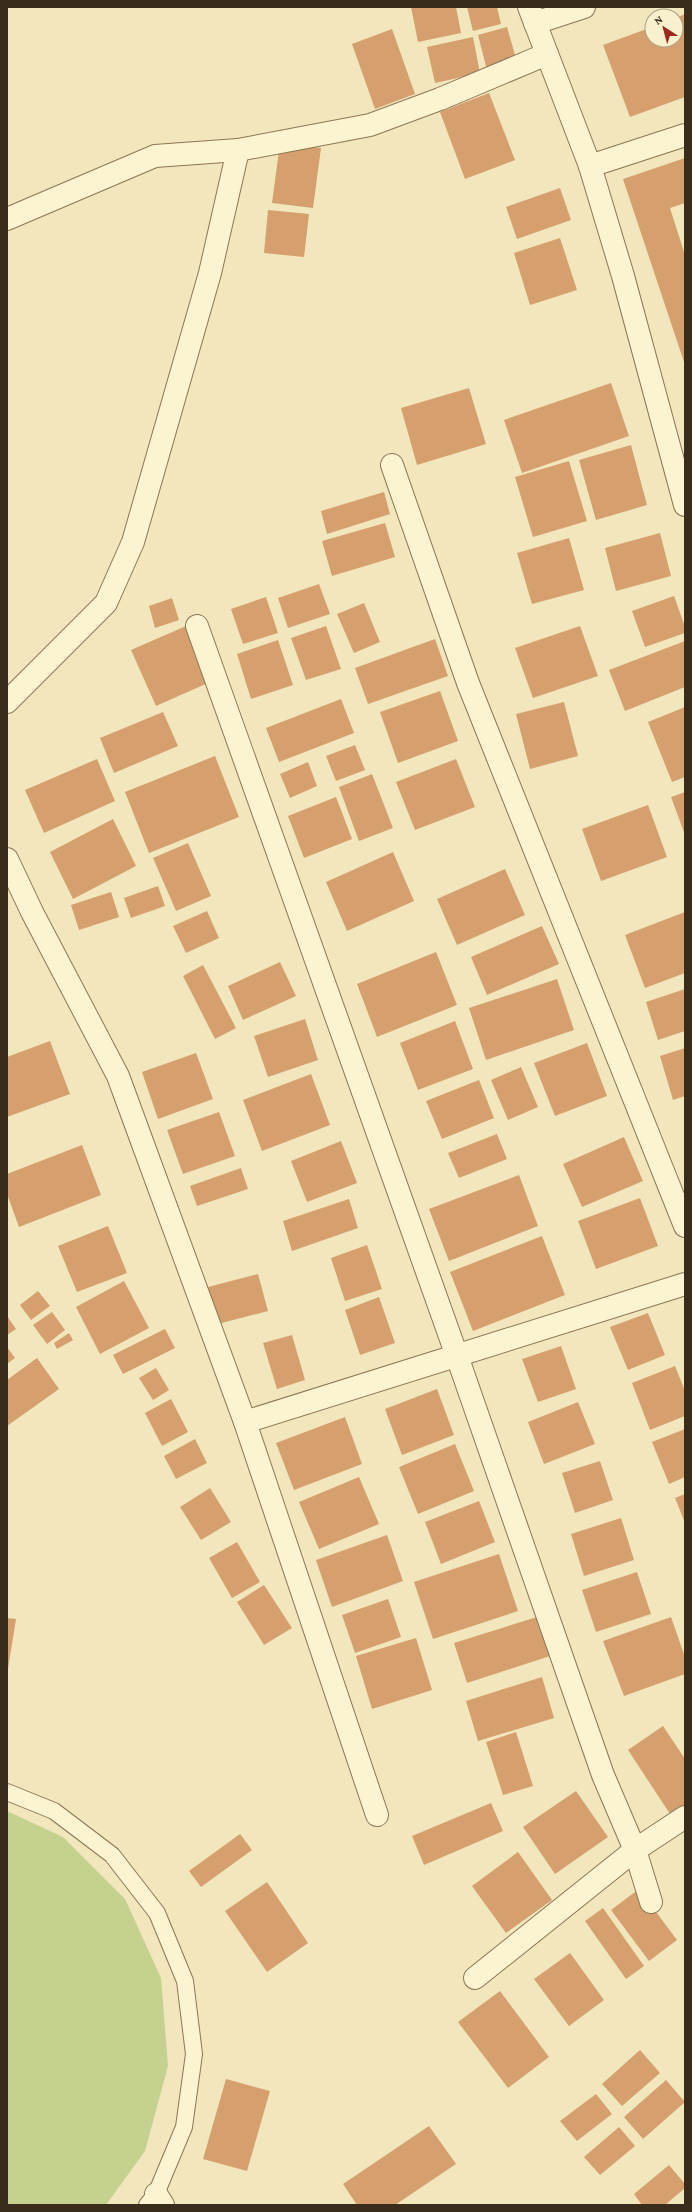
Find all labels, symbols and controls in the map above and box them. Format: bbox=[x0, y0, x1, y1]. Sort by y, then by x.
north arrow bbox=[644, 8, 684, 48]
text: N bbox=[652, 13, 665, 27]

